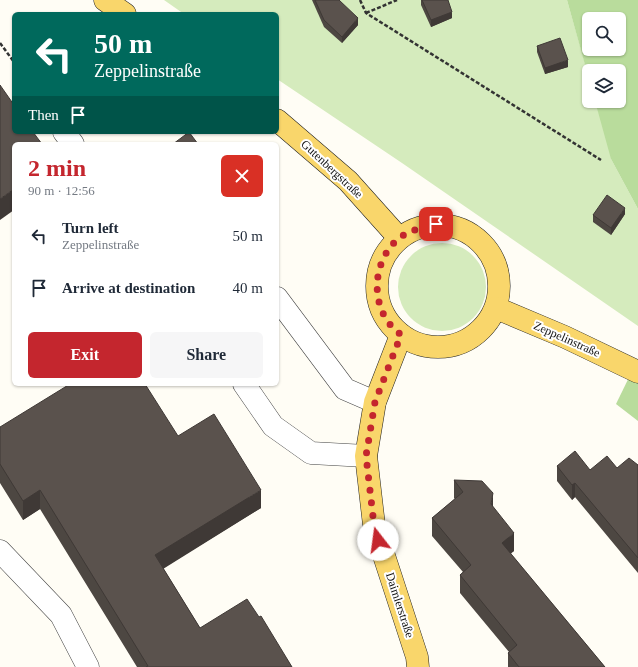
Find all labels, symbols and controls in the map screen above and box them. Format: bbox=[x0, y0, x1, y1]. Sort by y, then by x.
map controls bbox=[582, 12, 626, 108]
button: search bbox=[582, 12, 626, 56]
icon: left bbox=[28, 28, 80, 80]
text: 50 m bbox=[94, 28, 152, 59]
text: Zeppelinstraße bbox=[94, 61, 201, 81]
button: layers bbox=[582, 64, 626, 108]
icon: arrive bbox=[67, 104, 89, 126]
text: Then bbox=[28, 107, 59, 123]
street label: Gutenbergstraße bbox=[298, 137, 366, 201]
text: 2 min bbox=[28, 155, 86, 181]
button: close bbox=[221, 155, 263, 197]
text: 90 m · 12:56 bbox=[28, 183, 95, 198]
pin bbox=[419, 207, 453, 241]
icon: arrive bbox=[425, 213, 447, 235]
text: Turn left bbox=[62, 220, 119, 236]
icon: left bbox=[28, 225, 50, 247]
text: 50 m bbox=[233, 228, 263, 244]
text: Zeppelinstraße bbox=[62, 237, 139, 252]
icon: arrive bbox=[28, 277, 50, 299]
text: Arrive at destination bbox=[62, 280, 195, 296]
text: 40 m bbox=[233, 280, 263, 296]
street label: Zeppelinstraße bbox=[532, 318, 602, 360]
button: Exit bbox=[28, 332, 142, 378]
button: Share bbox=[150, 332, 263, 378]
position arrow bbox=[357, 519, 399, 561]
street label: Daimlerstraße bbox=[383, 571, 417, 639]

